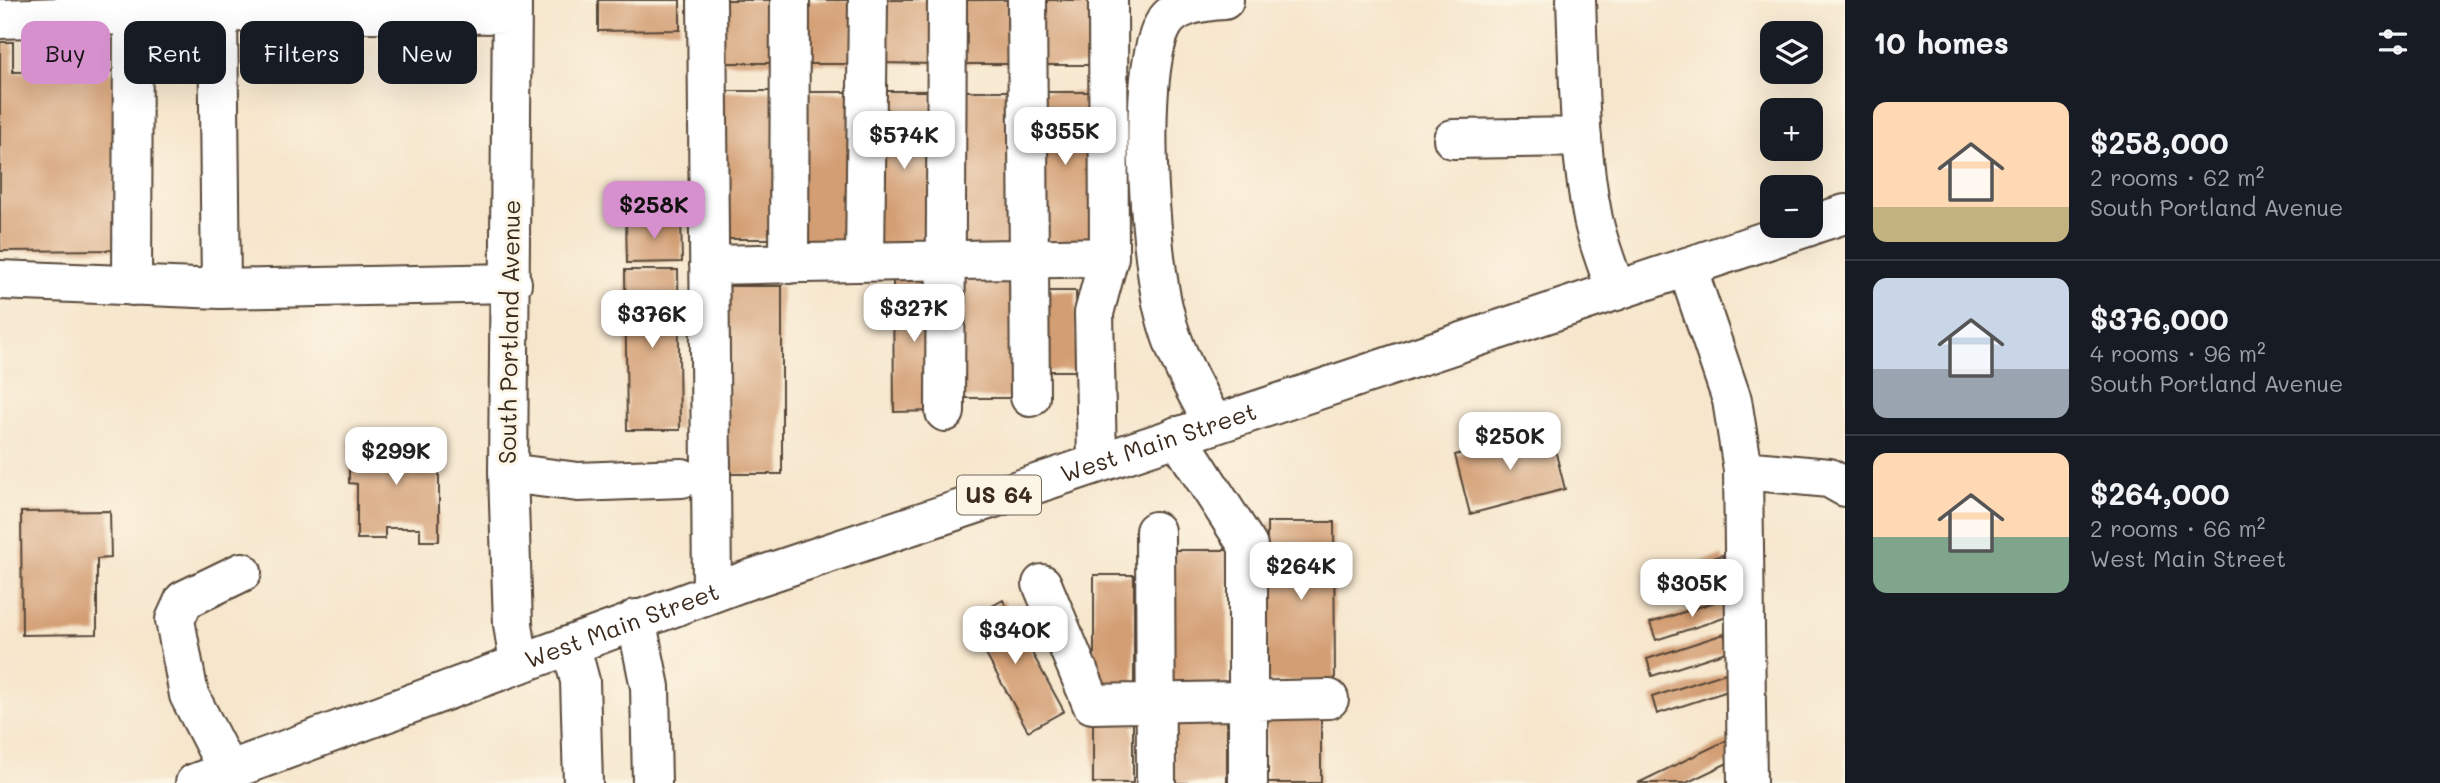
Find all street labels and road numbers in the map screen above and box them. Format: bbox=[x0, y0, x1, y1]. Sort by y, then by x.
street label: South Portland Avenue bbox=[491, 200, 526, 464]
street label: West Main Street bbox=[1056, 395, 1260, 489]
road number: US 64 bbox=[957, 475, 1041, 514]
street label: West Main Street bbox=[520, 575, 723, 675]

